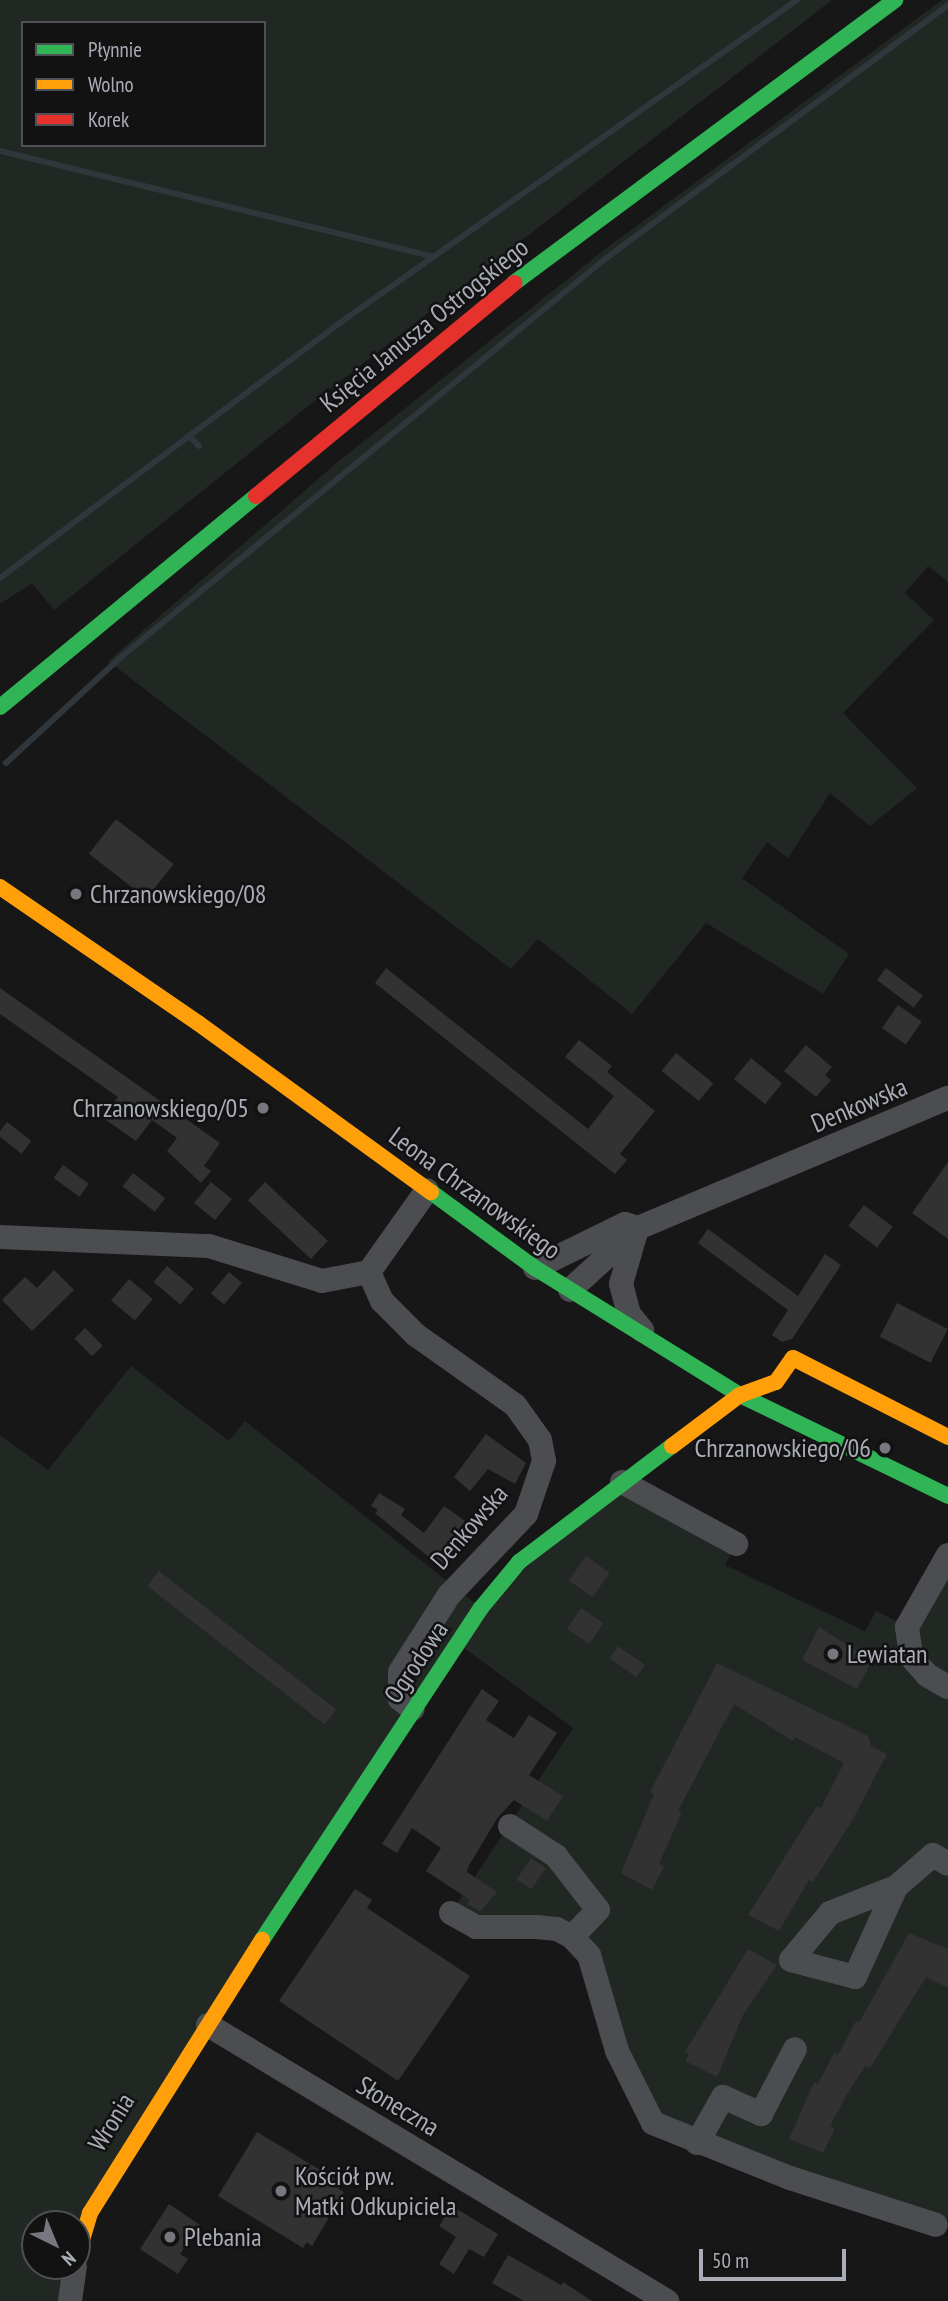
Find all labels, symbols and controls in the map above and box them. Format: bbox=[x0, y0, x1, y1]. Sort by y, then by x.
legend bbox=[21, 21, 266, 147]
text: Płynnie bbox=[88, 36, 142, 63]
text: Wolno bbox=[88, 71, 134, 98]
text: Korek bbox=[88, 106, 129, 133]
street label: Księcia Janusza Ostrogskiego bbox=[314, 231, 534, 419]
place label: Chrzanowskiego/08 bbox=[90, 878, 267, 910]
marker: Chrzanowskiego/08 bbox=[68, 886, 84, 902]
street label: Denkowska bbox=[806, 1071, 912, 1139]
place label: Chrzanowskiego/05 bbox=[72, 1092, 249, 1124]
marker: Chrzanowskiego/05 bbox=[255, 1100, 271, 1116]
street label: Leona Chrzanowskiego bbox=[383, 1120, 567, 1266]
place label: Chrzanowskiego/06 bbox=[694, 1432, 871, 1464]
marker: Chrzanowskiego/06 bbox=[877, 1440, 893, 1456]
street label: Denkowska bbox=[424, 1479, 514, 1575]
street label: Ogrodowa bbox=[377, 1615, 455, 1709]
place label: Lewiatan bbox=[847, 1638, 928, 1670]
marker: Lewiatan bbox=[825, 1646, 841, 1662]
street label: Słoneczna bbox=[351, 2069, 445, 2143]
street label: Wronia bbox=[81, 2087, 141, 2157]
place label: Kościół pw. Matki Odkupiciela bbox=[295, 2160, 456, 2222]
marker: Kościół pw. Matki Odkupiciela bbox=[273, 2183, 289, 2199]
north arrow bbox=[21, 2210, 91, 2280]
place label: Plebania bbox=[184, 2221, 262, 2253]
marker: Plebania bbox=[162, 2229, 178, 2245]
scale bar bbox=[703, 2234, 850, 2278]
text: N bbox=[57, 2247, 81, 2271]
text: 50 m bbox=[712, 2247, 749, 2274]

